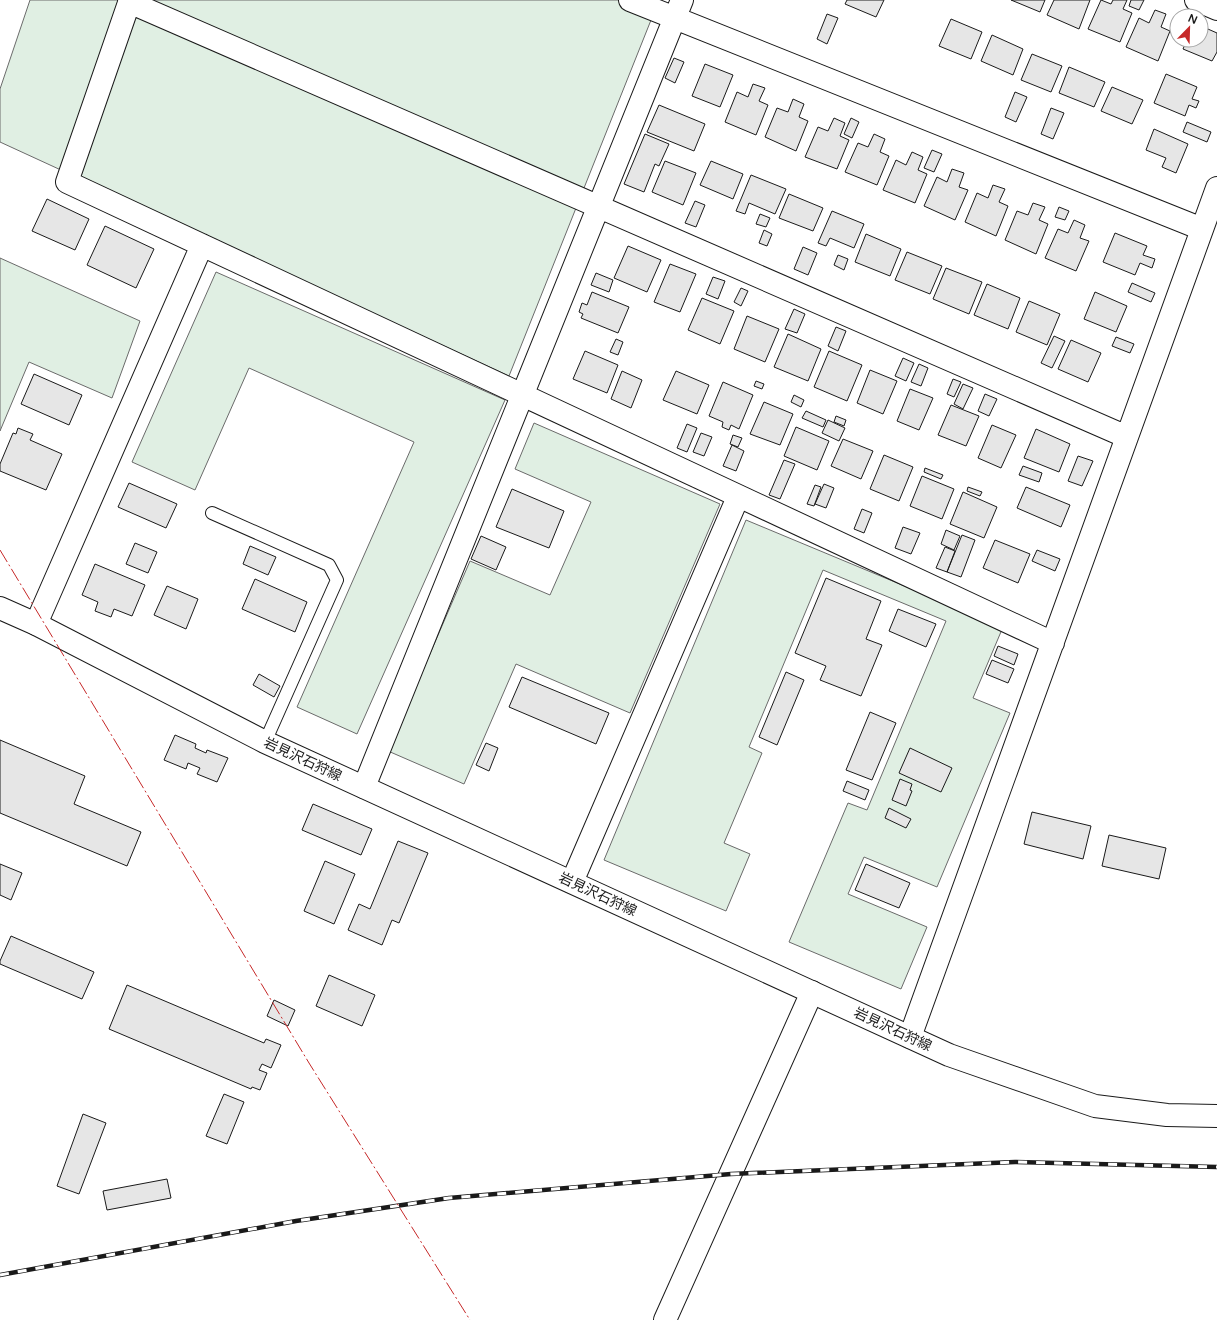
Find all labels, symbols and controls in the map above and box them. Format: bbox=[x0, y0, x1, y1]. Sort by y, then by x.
north arrow bbox=[1169, 8, 1209, 48]
text: N bbox=[1186, 12, 1199, 27]
street label: 岩見沢石狩線 bbox=[261, 734, 344, 785]
street label: 岩見沢石狩線 bbox=[556, 869, 639, 920]
street label: 岩見沢石狩線 bbox=[851, 1004, 934, 1055]

